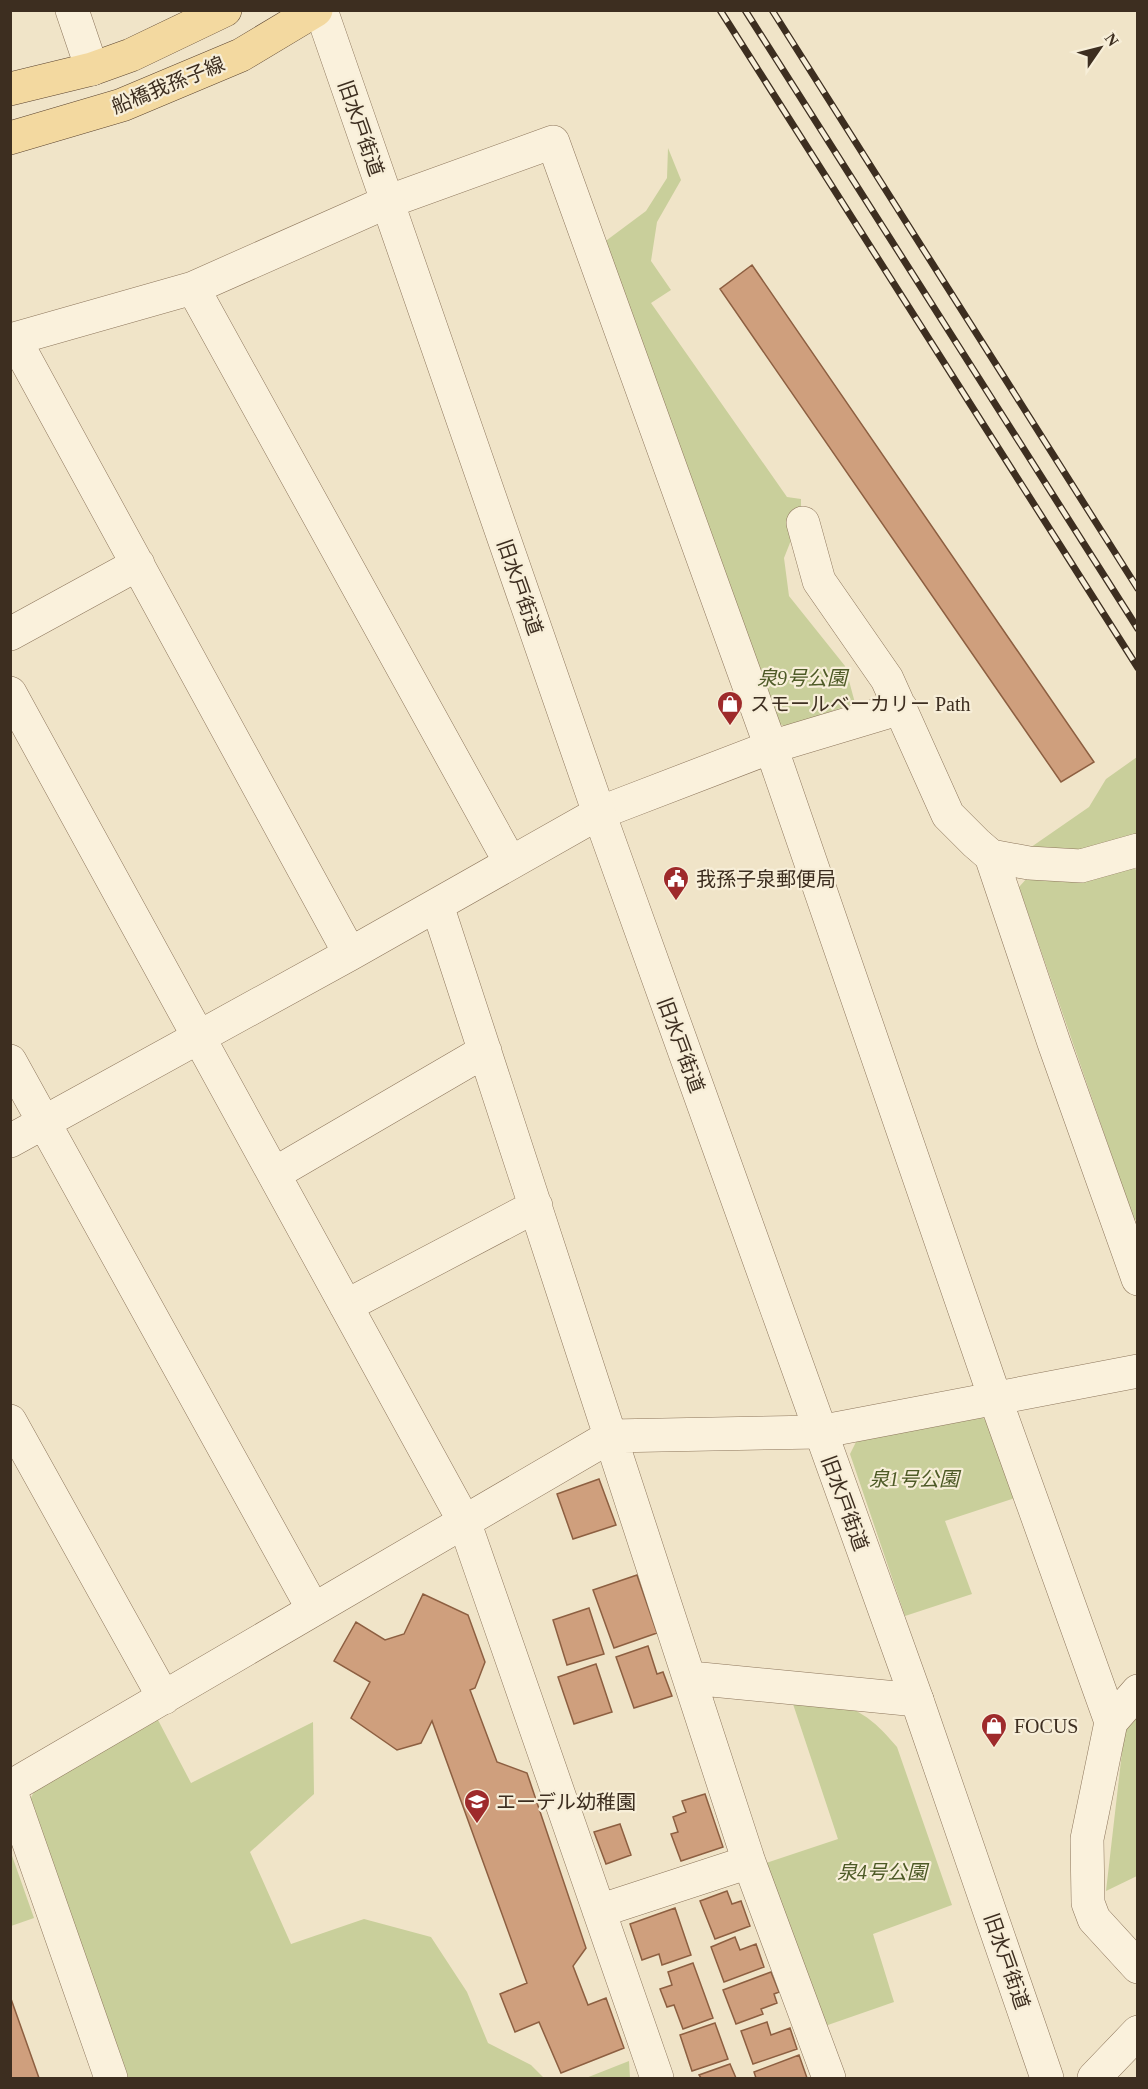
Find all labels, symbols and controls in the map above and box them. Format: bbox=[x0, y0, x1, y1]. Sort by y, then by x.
north arrow bbox=[1070, 18, 1130, 78]
text: N bbox=[1102, 30, 1122, 50]
street label: 船橋我孫子線 bbox=[108, 52, 228, 118]
street label: 旧水戸街道 bbox=[334, 77, 388, 179]
street label: 旧水戸街道 bbox=[493, 536, 547, 638]
park label: 泉9号公園 bbox=[757, 667, 850, 689]
shop icon: スモールベーカリー Path bbox=[715, 689, 745, 727]
place label: スモールベーカリー Path bbox=[750, 693, 971, 715]
public building icon: 我孫子泉郵便局 bbox=[661, 864, 691, 902]
place label: 我孫子泉郵便局 bbox=[696, 868, 836, 890]
street label: 旧水戸街道 bbox=[654, 994, 708, 1096]
street label: 旧水戸街道 bbox=[818, 1452, 872, 1554]
park label: 泉1号公園 bbox=[869, 1468, 962, 1490]
shop icon: FOCUS bbox=[979, 1711, 1009, 1749]
place label: FOCUS bbox=[1014, 1715, 1078, 1737]
school or university icon: エーデル幼稚園 bbox=[462, 1787, 492, 1825]
place label: エーデル幼稚園 bbox=[496, 1791, 636, 1813]
park label: 泉4号公園 bbox=[837, 1861, 930, 1883]
street label: 旧水戸街道 bbox=[980, 1910, 1034, 2012]

